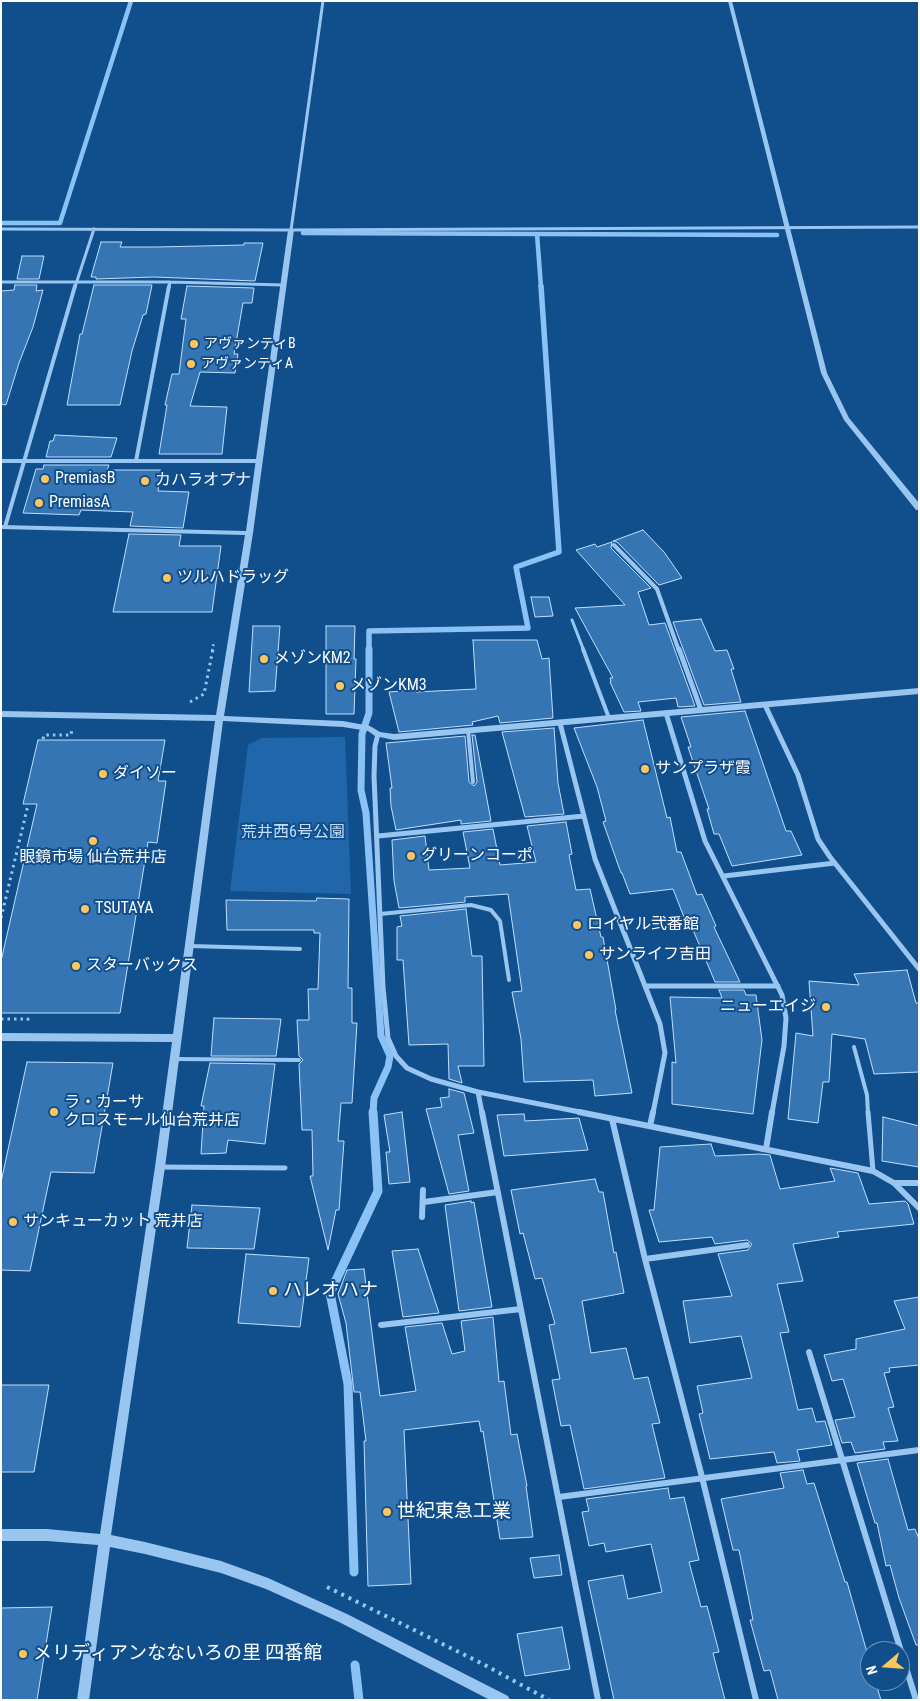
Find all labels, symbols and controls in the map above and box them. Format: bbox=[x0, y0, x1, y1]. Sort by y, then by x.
place label: アヴァンティB bbox=[204, 336, 296, 352]
marker: アヴァンティB bbox=[188, 338, 200, 350]
place label: アヴァンティA bbox=[201, 356, 293, 372]
marker: アヴァンティA bbox=[185, 358, 197, 370]
place label: PremiasB bbox=[55, 469, 116, 489]
place label: カハラオプナ bbox=[155, 471, 251, 491]
marker: PremiasB bbox=[39, 473, 51, 485]
marker: カハラオプナ bbox=[139, 475, 151, 487]
place label: PremiasA bbox=[49, 493, 110, 513]
marker: PremiasA bbox=[33, 497, 45, 509]
place label: ツルハドラッグ bbox=[177, 568, 289, 588]
marker: ツルハドラッグ bbox=[161, 572, 173, 584]
place label: メゾンKM2 bbox=[274, 649, 351, 669]
marker: メゾンKM2 bbox=[258, 653, 270, 665]
place label: メゾンKM3 bbox=[350, 676, 427, 696]
marker: メゾンKM3 bbox=[334, 680, 346, 692]
place label: サンプラザ霞 bbox=[655, 759, 751, 779]
marker: サンプラザ霞 bbox=[639, 763, 651, 775]
place label: ダイソー bbox=[113, 764, 177, 784]
marker: ダイソー bbox=[97, 768, 109, 780]
park label: 荒井西6号公園 bbox=[241, 823, 345, 843]
marker: 眼鏡市場 仙台荒井店 bbox=[87, 835, 99, 847]
place label: グリーンコーポ bbox=[421, 846, 533, 866]
place label: 眼鏡市場 仙台荒井店 bbox=[19, 848, 167, 868]
marker: グリーンコーポ bbox=[405, 850, 417, 862]
place label: TSUTAYA bbox=[95, 899, 154, 919]
marker: TSUTAYA bbox=[79, 903, 91, 915]
place label: ロイヤル弐番館 bbox=[587, 915, 699, 935]
marker: ロイヤル弐番館 bbox=[571, 919, 583, 931]
place label: サンライフ吉田 bbox=[599, 945, 711, 965]
marker: サンライフ吉田 bbox=[583, 949, 595, 961]
place label: スターバックス bbox=[86, 956, 198, 976]
marker: スターバックス bbox=[70, 960, 82, 972]
place label: ニューエイジ bbox=[720, 997, 816, 1017]
marker: ニューエイジ bbox=[820, 1001, 832, 1013]
place label: ラ・カーサ クロスモール仙台荒井店 bbox=[64, 1093, 240, 1131]
marker: ラ・カーサ クロスモール仙台荒井店 bbox=[48, 1106, 60, 1118]
place label: サンキューカット 荒井店 bbox=[23, 1212, 203, 1232]
marker: サンキューカット 荒井店 bbox=[7, 1216, 19, 1228]
place label: ハレオハナ bbox=[283, 1280, 378, 1302]
marker: ハレオハナ bbox=[267, 1285, 279, 1297]
place label: 世紀東急工業 bbox=[397, 1501, 511, 1523]
marker: 世紀東急工業 bbox=[381, 1506, 393, 1518]
north arrow bbox=[860, 1641, 910, 1691]
place label: メリディアンなないろの里 四番館 bbox=[33, 1643, 322, 1665]
marker: メリディアンなないろの里 四番館 bbox=[17, 1648, 29, 1660]
text: N bbox=[863, 1664, 881, 1677]

